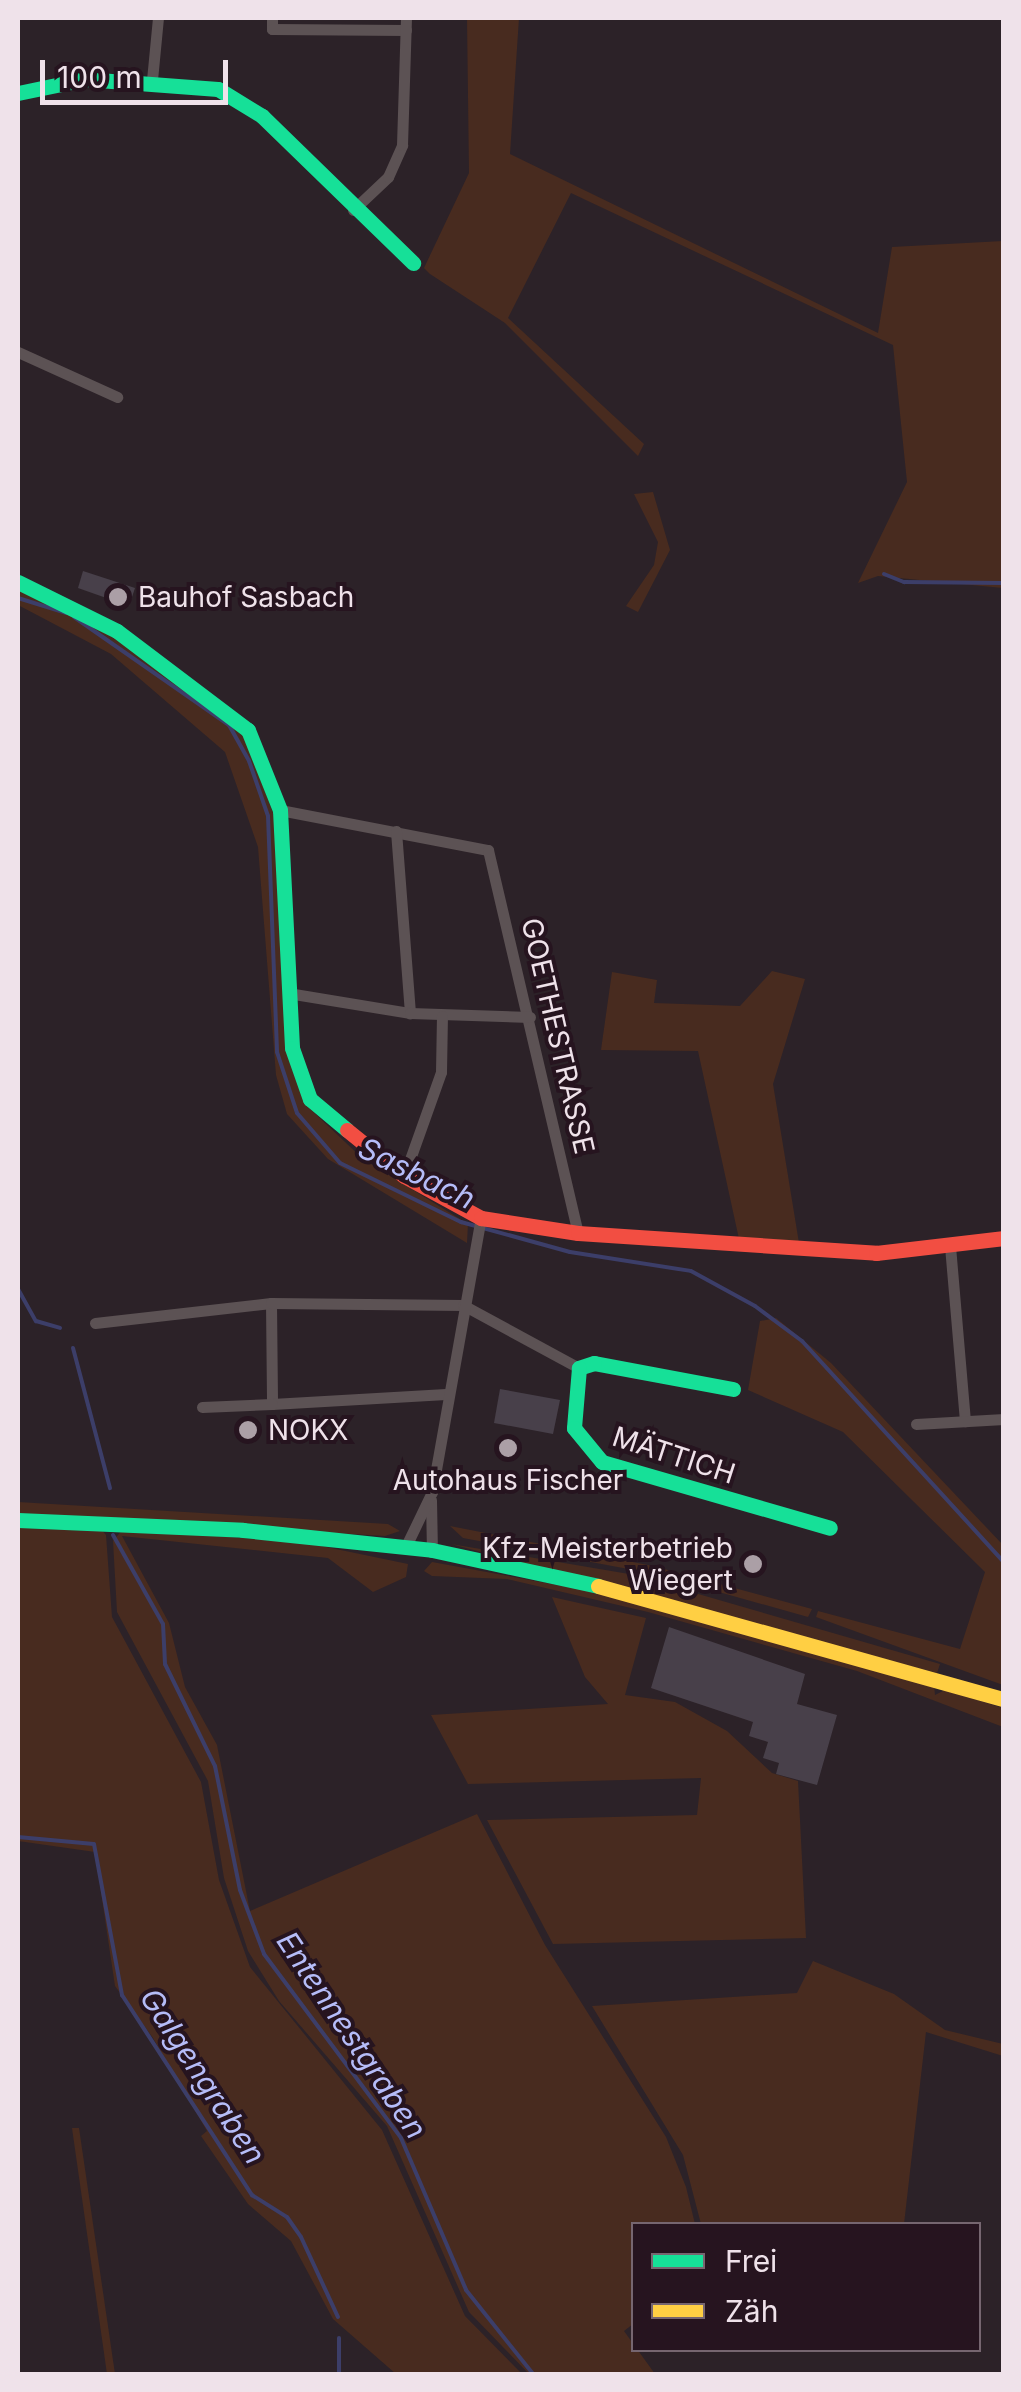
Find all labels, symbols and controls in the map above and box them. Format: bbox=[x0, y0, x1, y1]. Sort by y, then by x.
scale bar bbox=[45, 40, 232, 102]
text: 100 m bbox=[57, 59, 142, 95]
place label: Bauhof Sasbach bbox=[138, 580, 354, 614]
marker: Bauhof Sasbach bbox=[107, 586, 129, 608]
street label: GOETHESTRASSE bbox=[515, 915, 601, 1157]
water label: Sasbach bbox=[353, 1129, 481, 1217]
place label: NOKX bbox=[268, 1413, 348, 1447]
marker: NOKX bbox=[237, 1419, 259, 1441]
street label: MÄTTICH bbox=[608, 1419, 740, 1491]
marker: Autohaus Fischer bbox=[497, 1437, 519, 1459]
place label: Autohaus Fischer bbox=[393, 1463, 623, 1497]
place label: Kfz-Meisterbetrieb Wiegert bbox=[482, 1531, 733, 1597]
marker: Kfz-Meisterbetrieb Wiegert bbox=[742, 1553, 764, 1575]
water label: Entennestgraben bbox=[269, 1925, 435, 2145]
water label: Galgengraben bbox=[133, 1981, 273, 2171]
legend bbox=[631, 2222, 981, 2352]
text: Frei bbox=[725, 2243, 777, 2279]
text: Zäh bbox=[725, 2293, 778, 2329]

